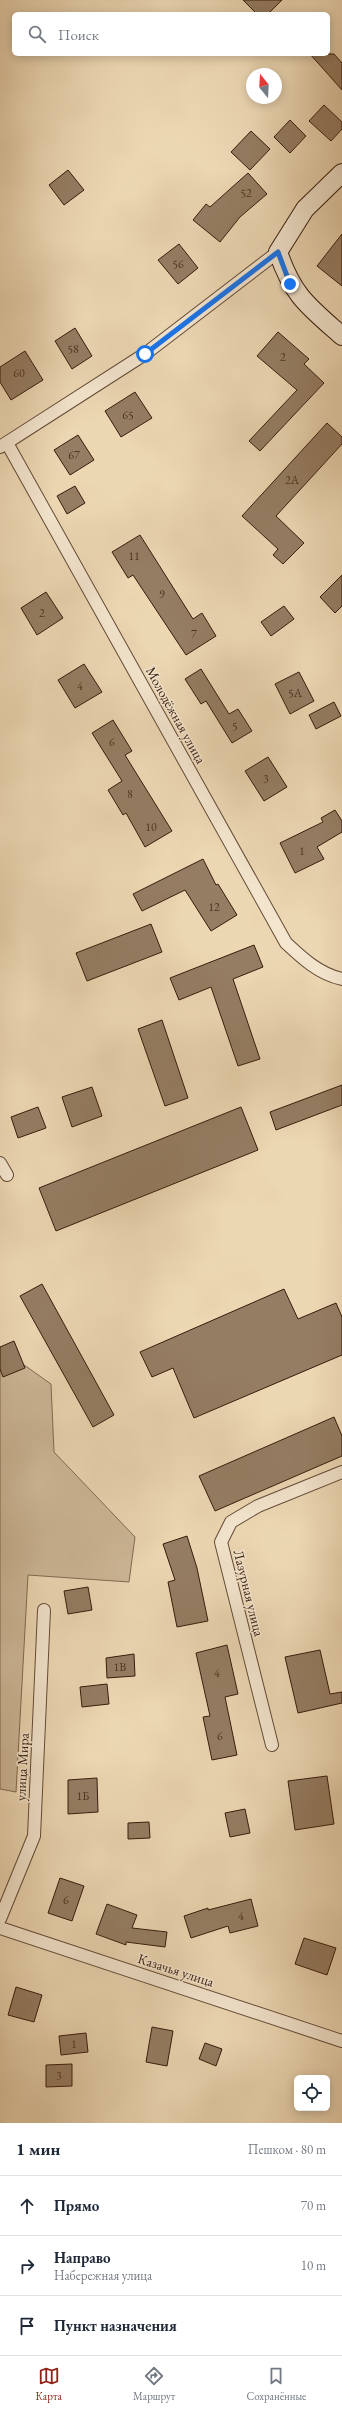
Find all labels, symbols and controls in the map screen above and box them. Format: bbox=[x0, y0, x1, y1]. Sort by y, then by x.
search box bbox=[12, 12, 330, 56]
icon: search bbox=[26, 23, 48, 45]
text: Поиск bbox=[58, 25, 99, 44]
north arrow bbox=[246, 68, 282, 104]
house number: 52 bbox=[240, 185, 252, 201]
house number: 56 bbox=[172, 256, 184, 272]
route end bbox=[281, 275, 299, 293]
house number: 58 bbox=[67, 341, 79, 357]
route start bbox=[136, 345, 154, 363]
house number: 2 bbox=[280, 349, 286, 365]
house number: 60 bbox=[13, 365, 25, 381]
house number: 65 bbox=[122, 407, 134, 423]
house number: 67 bbox=[68, 447, 80, 463]
house number: 2А bbox=[285, 472, 300, 488]
house number: 11 bbox=[128, 548, 140, 564]
house number: 9 bbox=[159, 586, 165, 602]
house number: 2 bbox=[39, 605, 45, 621]
house number: 7 bbox=[191, 626, 197, 642]
street label: Молодёжная улица bbox=[142, 663, 210, 767]
house number: 4 bbox=[77, 678, 83, 694]
house number: 5А bbox=[288, 685, 303, 701]
house number: 5 bbox=[232, 718, 238, 734]
house number: 6 bbox=[109, 734, 115, 750]
house number: 3 bbox=[263, 771, 269, 787]
house number: 8 bbox=[127, 786, 133, 802]
house number: 10 bbox=[145, 819, 157, 835]
house number: 1 bbox=[299, 843, 305, 859]
house number: 12 bbox=[208, 899, 220, 915]
street label: Лазурная улица bbox=[230, 1548, 269, 1639]
house number: 1В bbox=[114, 1659, 126, 1675]
house number: 4 bbox=[214, 1665, 220, 1681]
house number: 6 bbox=[217, 1728, 223, 1744]
street label: улица Мира bbox=[11, 1732, 33, 1801]
house number: 1Б bbox=[77, 1788, 89, 1804]
house number: 6 bbox=[63, 1892, 69, 1908]
house number: 4 bbox=[238, 1908, 244, 1924]
street label: Казачья улица bbox=[136, 1949, 217, 1991]
house number: 1 bbox=[71, 2036, 77, 2052]
house number: 3 bbox=[56, 2068, 62, 2084]
map controls bbox=[294, 2075, 330, 2111]
button: locate bbox=[294, 2075, 330, 2111]
text: 1 мин bbox=[16, 2138, 60, 2160]
text: Пешком · 80 m bbox=[248, 2141, 326, 2158]
icon: ahead bbox=[16, 2195, 38, 2217]
text: Прямо bbox=[54, 2196, 99, 2215]
text: 70 m bbox=[301, 2197, 326, 2214]
text: Направо bbox=[54, 2248, 111, 2267]
icon: right bbox=[16, 2255, 38, 2277]
text: 10 m bbox=[301, 2257, 326, 2274]
text: Набережная улица bbox=[54, 2267, 152, 2284]
icon: arrive bbox=[16, 2315, 38, 2337]
text: Пункт назначения bbox=[54, 2316, 177, 2335]
tab: Карта bbox=[36, 2365, 62, 2403]
tab: Маршрут bbox=[133, 2365, 175, 2403]
tab: Сохранённые bbox=[246, 2365, 306, 2403]

